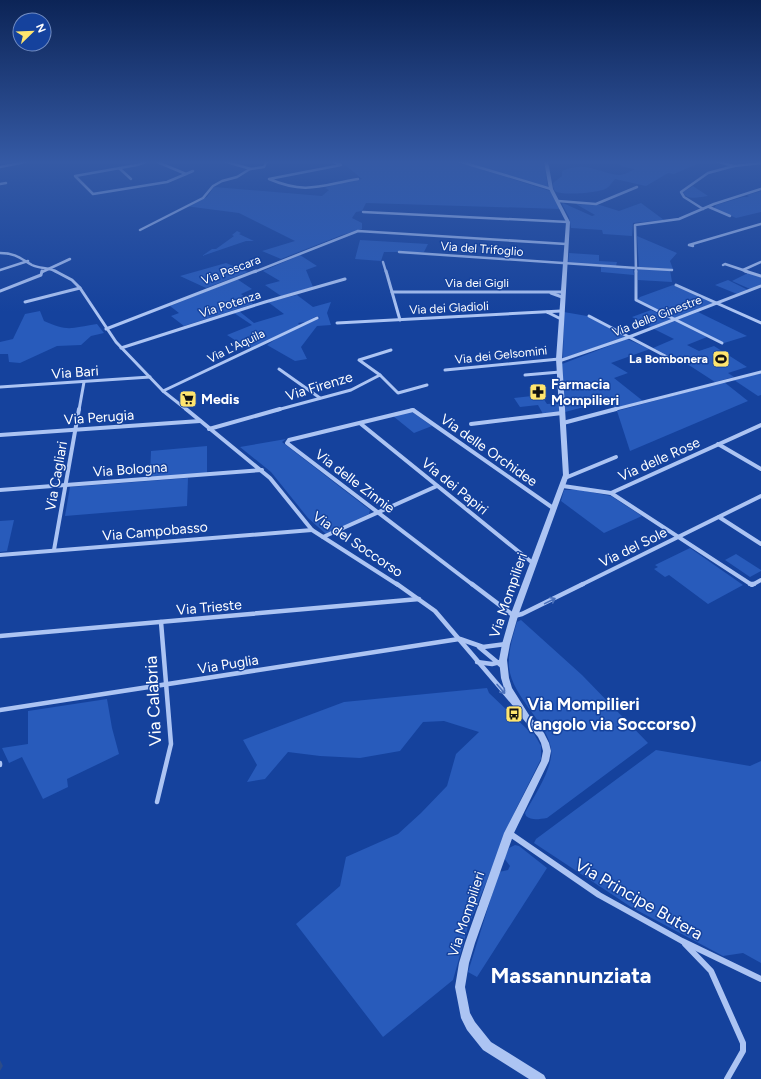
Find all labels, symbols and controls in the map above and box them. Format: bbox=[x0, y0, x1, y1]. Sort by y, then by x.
north arrow bbox=[12, 12, 52, 52]
text: N bbox=[33, 22, 48, 35]
street label: Via del Trifoglio bbox=[440, 239, 524, 259]
street label: Via Pescara bbox=[200, 252, 262, 288]
street label: Via dei Gigli bbox=[445, 276, 509, 290]
street label: Via Potenza bbox=[198, 287, 262, 321]
street label: Via delle Ginestre bbox=[610, 292, 704, 339]
street label: Via dei Gladioli bbox=[409, 299, 489, 317]
street label: Via L'Aquila bbox=[205, 326, 267, 366]
street label: Via dei Gelsomini bbox=[454, 343, 548, 367]
sports icon: La Bombonera bbox=[711, 349, 731, 369]
place label: La Bombonera bbox=[629, 352, 708, 366]
street label: Via Bari bbox=[51, 362, 99, 383]
street label: Via Firenze bbox=[284, 368, 355, 405]
place label: Farmacia Mompilieri bbox=[551, 376, 619, 409]
pharmacy icon: Farmacia Mompilieri bbox=[528, 382, 548, 402]
supermarket icon: Medis bbox=[178, 389, 198, 409]
place label: Medis bbox=[201, 391, 240, 408]
street label: Via Perugia bbox=[63, 407, 135, 428]
street label: Via delle Orchidee bbox=[437, 411, 541, 490]
street label: Via delle Rose bbox=[616, 434, 703, 485]
street label: Via Cagliari bbox=[42, 440, 71, 512]
street label: Via delle Zinnie bbox=[311, 446, 398, 517]
street label: Via dei Papiri bbox=[418, 454, 491, 518]
street label: Via Bologna bbox=[92, 458, 168, 481]
street label: Via del Soccorso bbox=[309, 508, 406, 581]
street label: Via Campobasso bbox=[102, 518, 208, 545]
street label: Via del Sole bbox=[597, 524, 670, 571]
street label: Via Mompilieri bbox=[486, 550, 531, 640]
street label: Via Trieste bbox=[176, 596, 243, 619]
one-way arrow bbox=[544, 596, 556, 604]
street label: Via Puglia bbox=[197, 651, 260, 678]
street label: Via Calabria bbox=[141, 655, 165, 747]
one-way arrow bbox=[496, 684, 505, 694]
place label: Via Mompilieri (angolo via Soccorso) bbox=[527, 694, 696, 734]
bus stop icon: Via Mompilieri (angolo via Soccorso) bbox=[504, 704, 524, 724]
street label: Via Principe Butera bbox=[572, 854, 706, 944]
street label: Via Mompilieri bbox=[445, 869, 488, 959]
district label: Massannunziata bbox=[490, 962, 652, 989]

